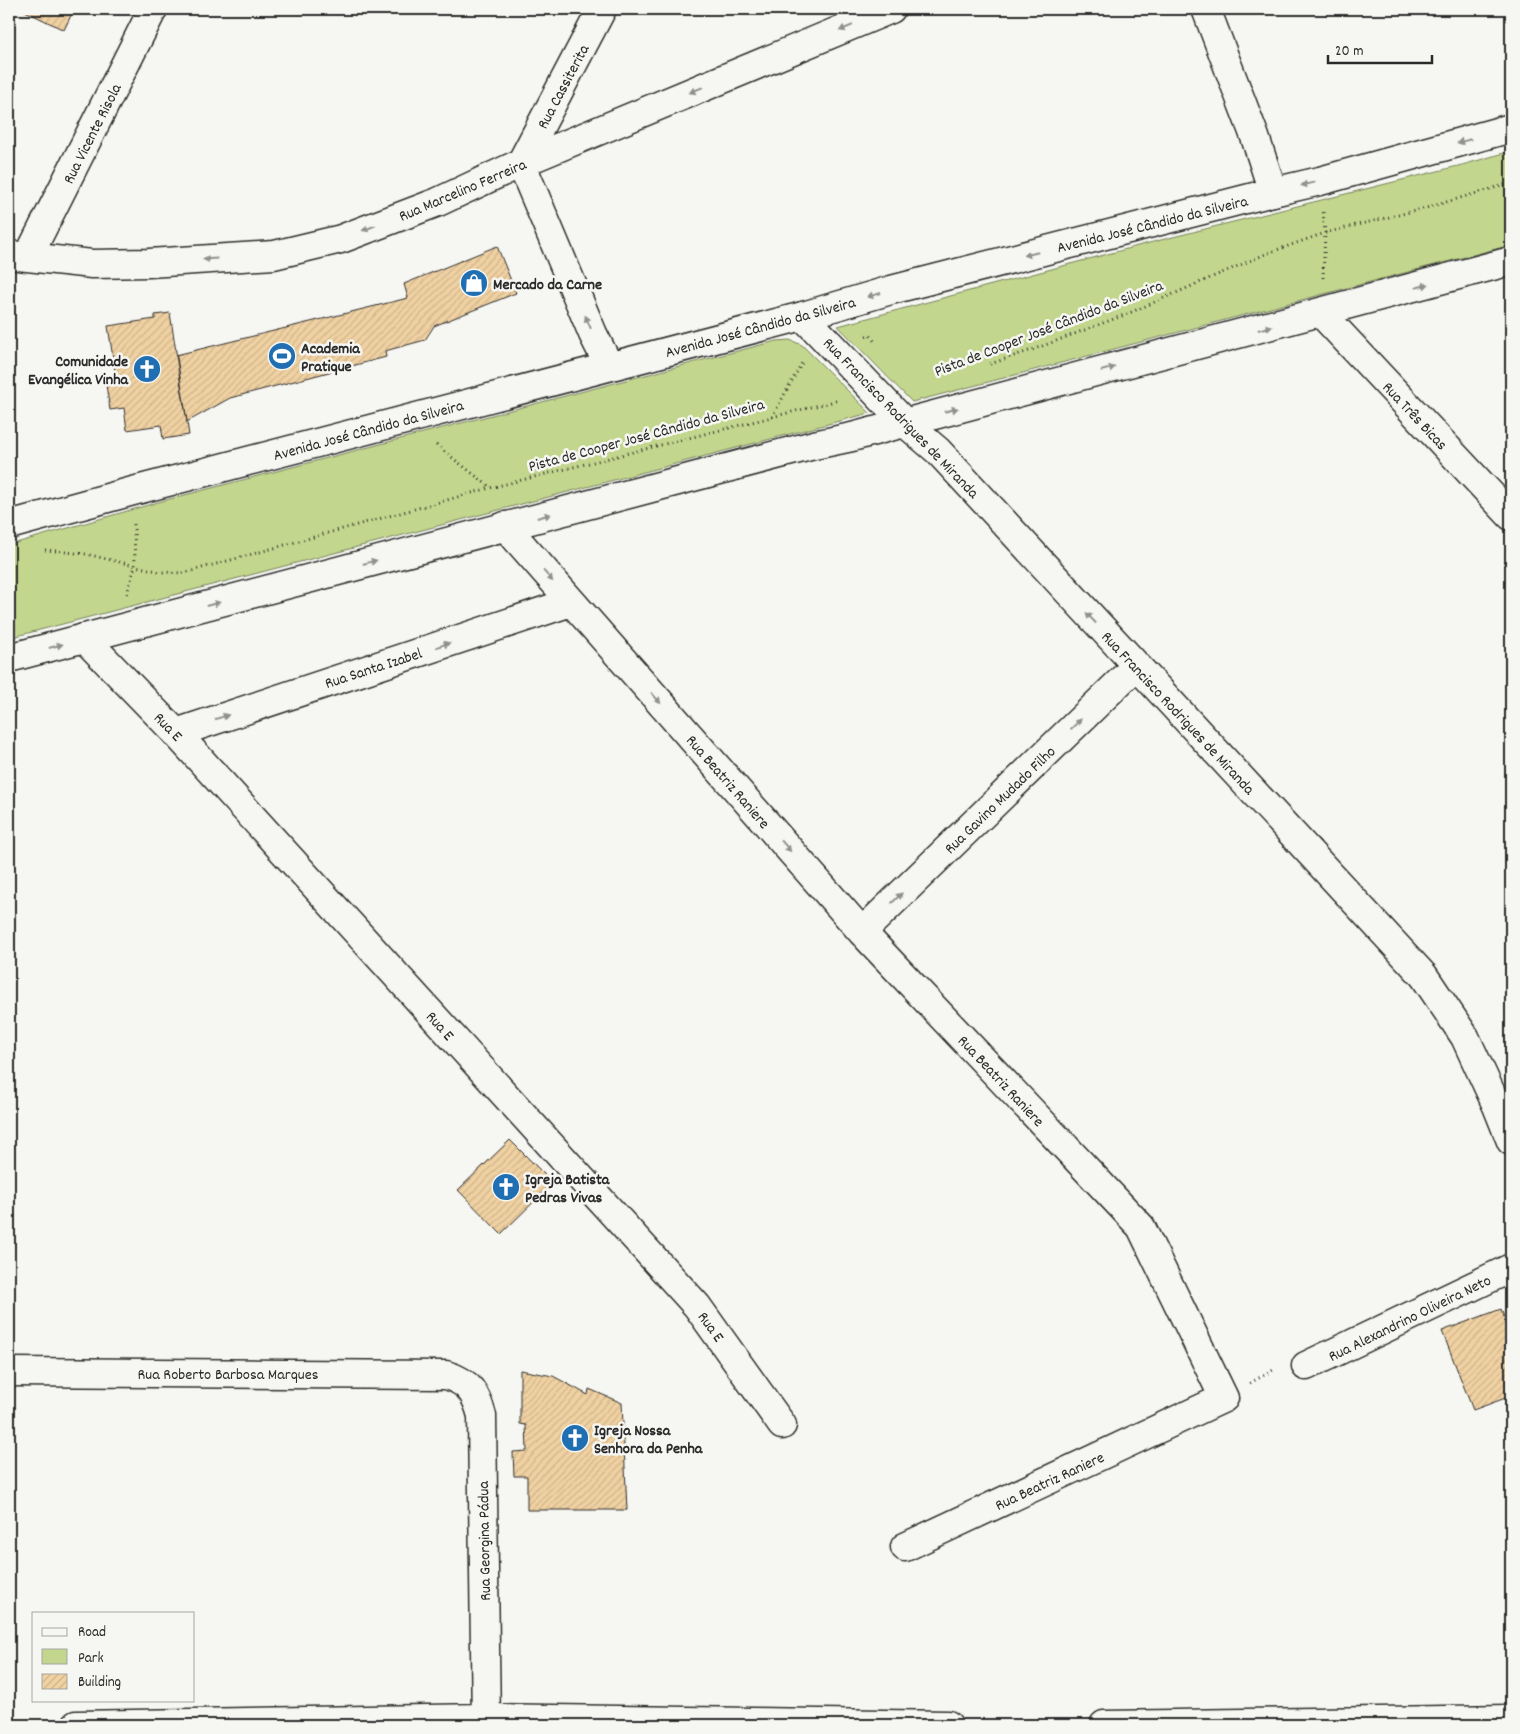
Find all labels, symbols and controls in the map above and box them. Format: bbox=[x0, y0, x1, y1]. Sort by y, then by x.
one-way arrow bbox=[839, 24, 853, 32]
scale bar bbox=[1328, 32, 1431, 64]
street label: Rua Cassiterita bbox=[532, 40, 596, 134]
text: 20 m bbox=[1335, 41, 1363, 63]
street label: Rua Vicente Risola bbox=[58, 80, 129, 188]
one-way arrow bbox=[689, 87, 703, 95]
one-way arrow bbox=[1457, 137, 1472, 145]
street label: Rua Marcelino Ferreira bbox=[396, 154, 531, 229]
one-way arrow bbox=[1300, 180, 1315, 188]
street label: Avenida José Cândido da Silveira bbox=[1055, 190, 1251, 260]
one-way arrow bbox=[361, 224, 376, 232]
one-way arrow bbox=[1024, 250, 1039, 258]
one-way arrow bbox=[202, 255, 218, 263]
shop icon: Mercado da Carne bbox=[459, 268, 489, 298]
place label: Mercado da Carne bbox=[493, 274, 602, 297]
street label: Pista de Cooper José Cândido da Silveira bbox=[931, 275, 1167, 384]
one-way arrow bbox=[1415, 281, 1430, 289]
one-way arrow bbox=[867, 291, 882, 299]
street label: Avenida José Cândido da Silveira bbox=[663, 292, 859, 365]
one-way arrow bbox=[584, 315, 592, 329]
one-way arrow bbox=[1258, 323, 1273, 331]
street label: Rua Francisco Rodrigues de Miranda bbox=[817, 333, 984, 505]
place label: Academia Pratique bbox=[301, 338, 361, 379]
sports icon: Academia Pratique bbox=[267, 341, 297, 371]
place label: Comunidade Evangélica Vinha bbox=[28, 351, 129, 392]
church icon: Comunidade Evangélica Vinha bbox=[132, 354, 162, 384]
one-way arrow bbox=[1101, 365, 1116, 373]
street label: Rua Três Bicas bbox=[1376, 377, 1452, 456]
street label: Pista de Cooper José Cândido da Silveira bbox=[526, 394, 768, 479]
street label: Avenida José Cândido da Silveira bbox=[271, 395, 467, 468]
one-way arrow bbox=[943, 406, 959, 414]
one-way arrow bbox=[536, 511, 551, 519]
one-way arrow bbox=[362, 558, 377, 566]
one-way arrow bbox=[543, 569, 554, 582]
one-way arrow bbox=[205, 600, 220, 608]
one-way arrow bbox=[1085, 612, 1097, 624]
street label: Rua Francisco Rodrigues de Miranda bbox=[1095, 627, 1260, 801]
one-way arrow bbox=[435, 640, 450, 648]
one-way arrow bbox=[48, 642, 63, 650]
street label: Rua Santa Izabel bbox=[322, 643, 426, 696]
one-way arrow bbox=[650, 692, 661, 705]
street label: Rua E bbox=[147, 708, 187, 748]
one-way arrow bbox=[215, 713, 230, 721]
one-way arrow bbox=[1070, 718, 1082, 730]
street label: Rua Beatriz Raniere bbox=[680, 731, 775, 835]
street label: Rua Gavino Mudado Filho bbox=[940, 741, 1062, 860]
one-way arrow bbox=[780, 840, 792, 852]
one-way arrow bbox=[891, 892, 903, 904]
street label: Rua E bbox=[420, 1007, 459, 1047]
street label: Rua Beatriz Raniere bbox=[951, 1031, 1049, 1133]
place label: Igreja Batista Pedras Vivas bbox=[525, 1169, 611, 1210]
church icon: Igreja Batista Pedras Vivas bbox=[491, 1172, 521, 1202]
street label: Rua Alexandrino Oliveira Neto bbox=[1325, 1270, 1495, 1369]
street label: Rua E bbox=[691, 1307, 729, 1348]
street label: Rua Roberto Barbosa Marques bbox=[138, 1364, 319, 1387]
place label: Igreja Nossa Senhora da Penha bbox=[594, 1420, 704, 1461]
church icon: Igreja Nossa Senhora da Penha bbox=[560, 1423, 590, 1453]
street label: Rua Beatriz Raniere bbox=[992, 1447, 1108, 1518]
street label: Rua Georgina Pádua bbox=[473, 1480, 498, 1601]
legend bbox=[32, 1612, 195, 1702]
text: Road bbox=[78, 1622, 106, 1644]
text: Park bbox=[78, 1648, 104, 1670]
text: Building bbox=[78, 1672, 121, 1694]

